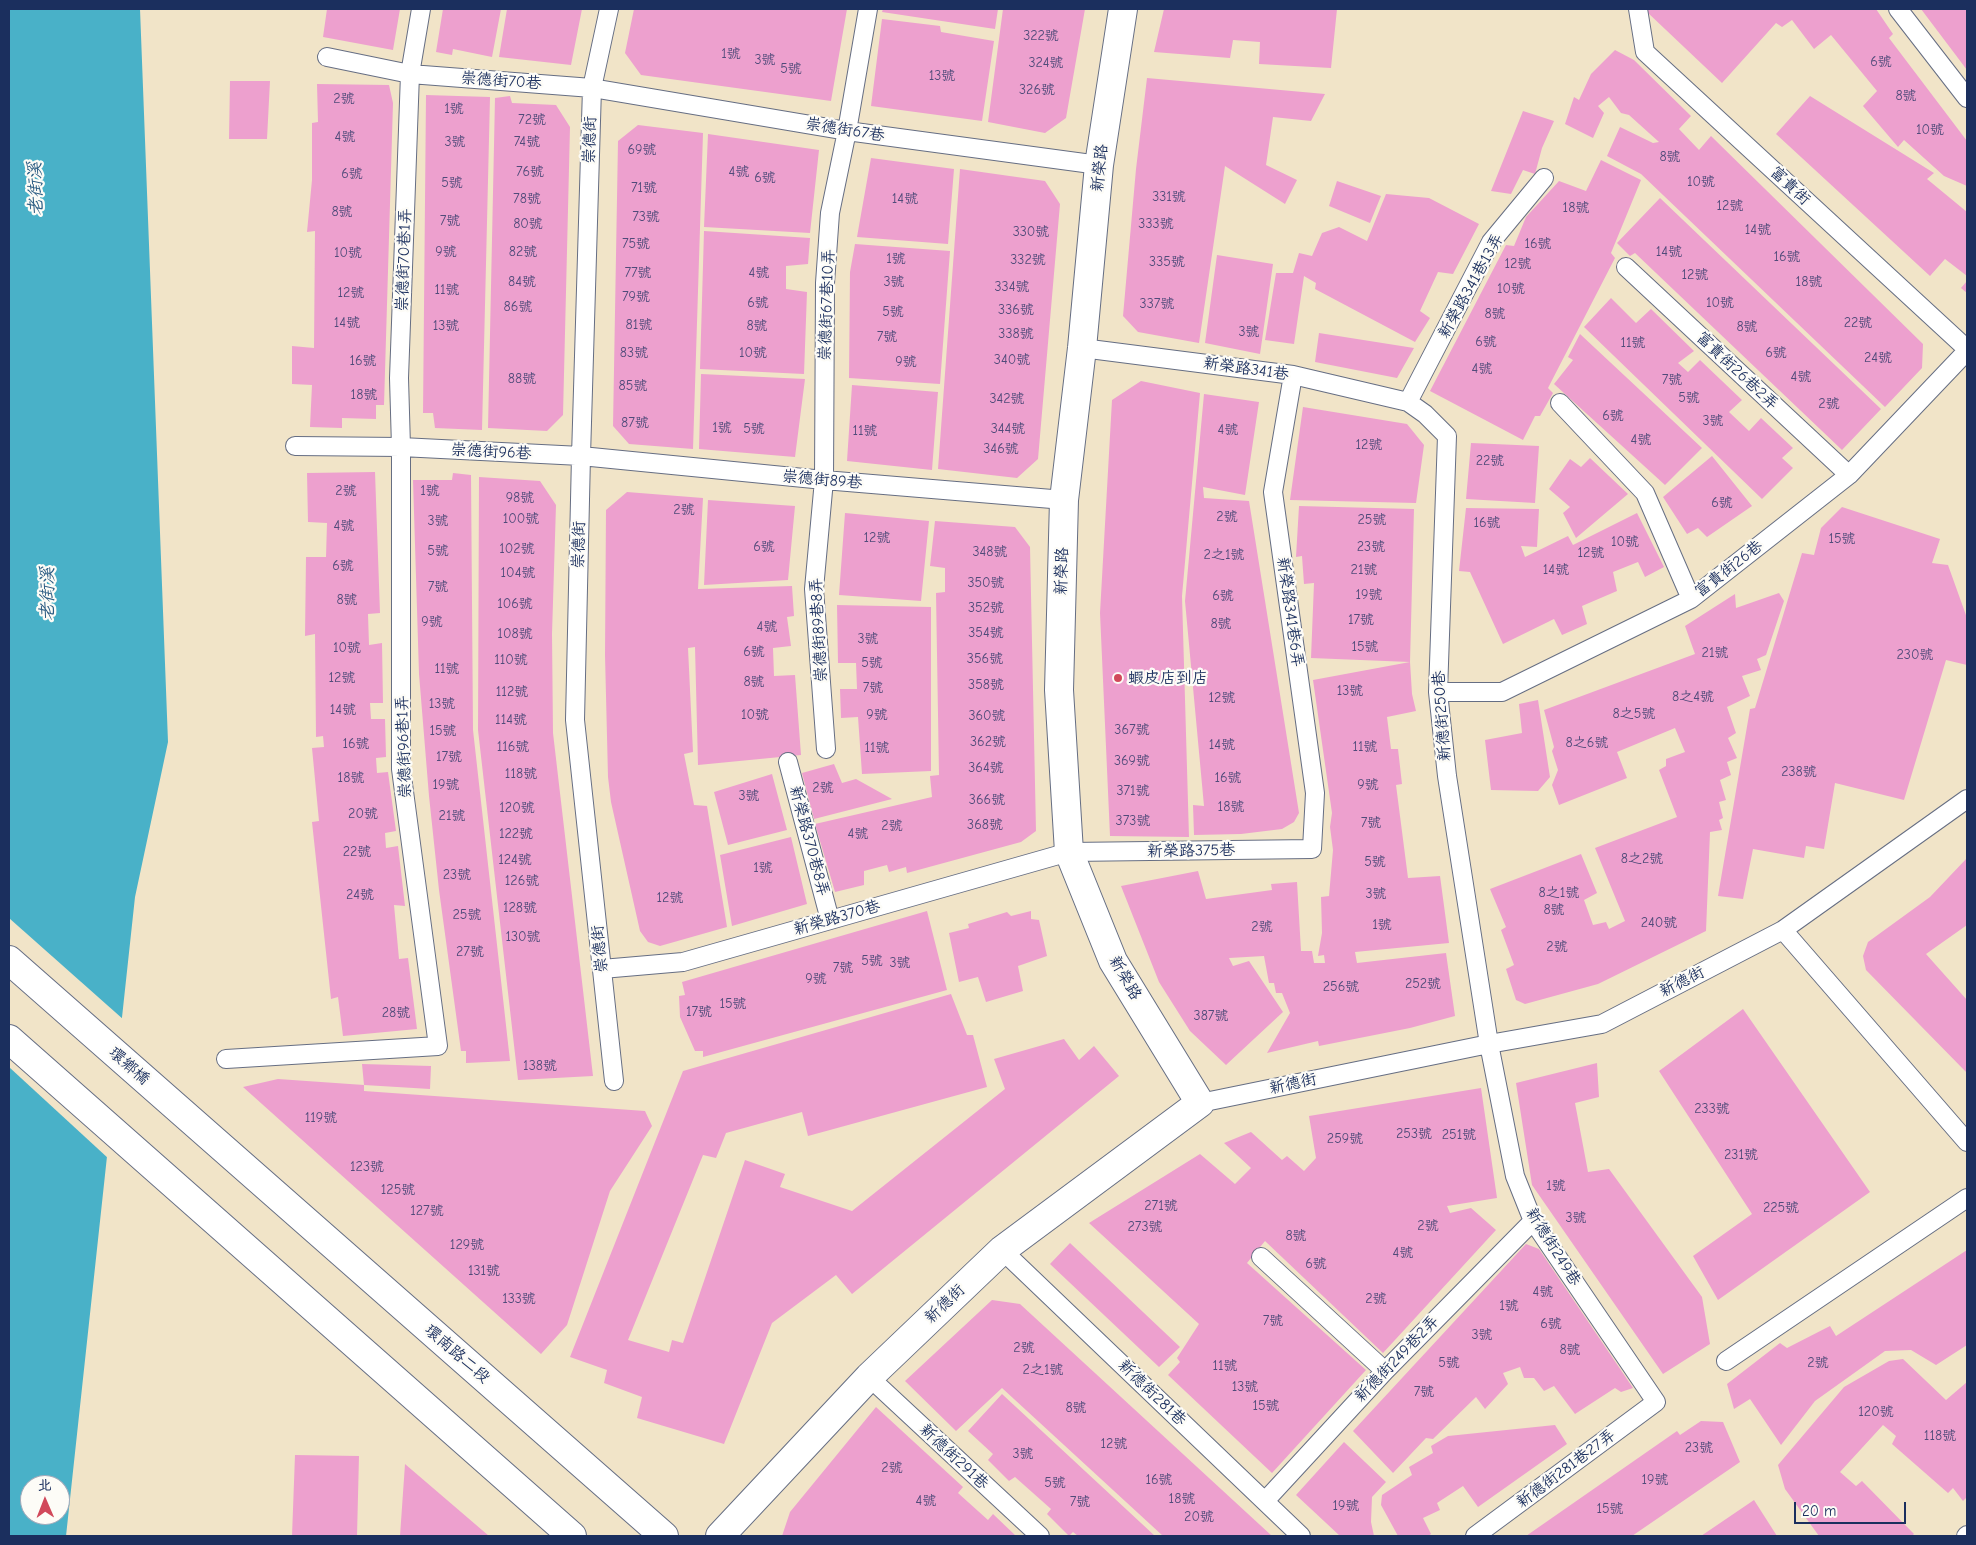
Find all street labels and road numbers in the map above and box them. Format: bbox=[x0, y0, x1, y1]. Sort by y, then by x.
street label: 崇德街70巷 bbox=[460, 69, 542, 93]
street label: 崇德街67巷 bbox=[804, 114, 886, 146]
street label: 崇德街 bbox=[580, 116, 600, 164]
street label: 新榮路 bbox=[1088, 143, 1112, 193]
street label: 富貴街 bbox=[1766, 163, 1814, 209]
street label: 崇德街70巷1弄 bbox=[393, 208, 415, 312]
street label: 新榮路341巷13弄 bbox=[1434, 230, 1508, 342]
street label: 崇德街67巷10弄 bbox=[815, 249, 839, 361]
street label: 富貴街26巷2弄 bbox=[1692, 328, 1782, 414]
street label: 新榮路341巷 bbox=[1202, 353, 1290, 385]
street label: 崇德街96巷 bbox=[450, 440, 532, 464]
street label: 崇德街89巷 bbox=[781, 467, 863, 493]
street label: 崇德街 bbox=[569, 521, 589, 569]
street label: 富貴街26巷 bbox=[1691, 536, 1767, 602]
street label: 新榮路 bbox=[1052, 547, 1072, 595]
street label: 新榮路341巷6弄 bbox=[1273, 556, 1307, 668]
street label: 崇德街89巷8弄 bbox=[807, 577, 831, 683]
street label: 新德街250巷 bbox=[1429, 670, 1455, 762]
street label: 崇德街96巷1弄 bbox=[393, 695, 415, 799]
street label: 新榮路370巷8弄 bbox=[785, 784, 833, 898]
street label: 新榮路375巷 bbox=[1147, 841, 1235, 861]
street label: 新榮路370巷 bbox=[791, 896, 883, 940]
street label: 崇德街 bbox=[588, 924, 612, 974]
street label: 新榮路 bbox=[1105, 952, 1145, 1004]
street label: 新德街 bbox=[1656, 963, 1708, 1001]
street label: 環鄉橋 bbox=[105, 1043, 153, 1089]
street label: 新德街 bbox=[1268, 1070, 1318, 1098]
street label: 新德街249巷 bbox=[1521, 1204, 1585, 1290]
street label: 新德街 bbox=[921, 1280, 969, 1328]
street label: 新德街249巷2弄 bbox=[1351, 1312, 1443, 1406]
street label: 環南路二段 bbox=[421, 1321, 493, 1387]
street label: 新德街281巷 bbox=[1114, 1356, 1190, 1430]
street label: 新德街291巷 bbox=[916, 1420, 992, 1494]
street label: 新德街281巷27弄 bbox=[1513, 1426, 1619, 1512]

